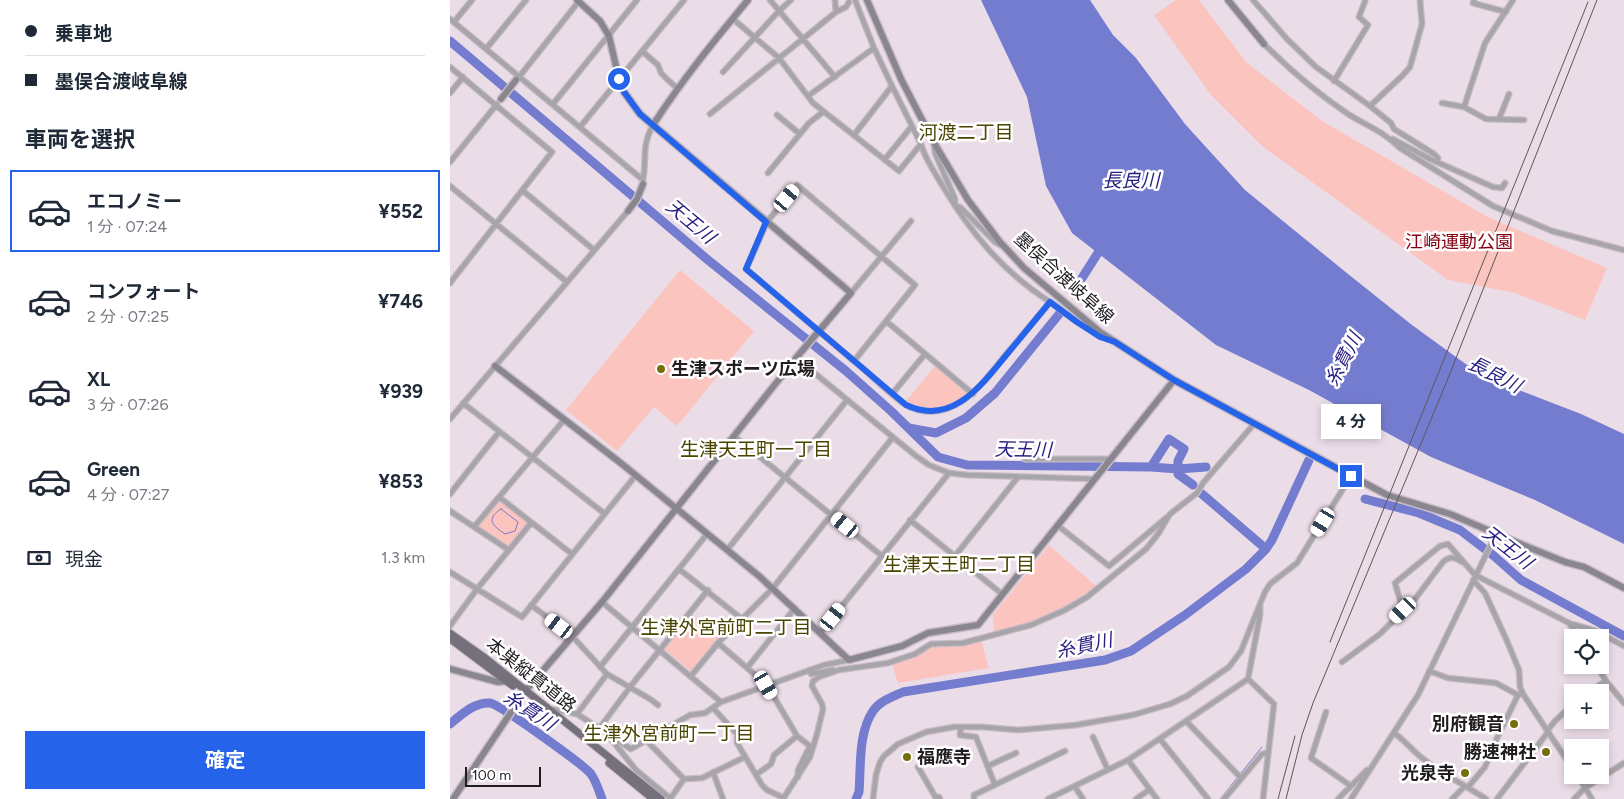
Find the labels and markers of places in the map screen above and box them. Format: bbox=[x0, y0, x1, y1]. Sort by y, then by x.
place label: 生津スポーツ広場 bbox=[671, 358, 815, 380]
marker: 生津スポーツ広場 bbox=[655, 363, 667, 375]
place label: 別府観音 bbox=[1432, 713, 1504, 735]
marker: 別府観音 bbox=[1508, 718, 1520, 730]
place label: 勝速神社 bbox=[1464, 741, 1536, 763]
place label: 福應寺 bbox=[917, 746, 971, 768]
marker: 勝速神社 bbox=[1540, 746, 1552, 758]
marker: 福應寺 bbox=[901, 751, 913, 763]
place label: 光泉寺 bbox=[1401, 762, 1455, 784]
marker: 光泉寺 bbox=[1459, 767, 1471, 779]

